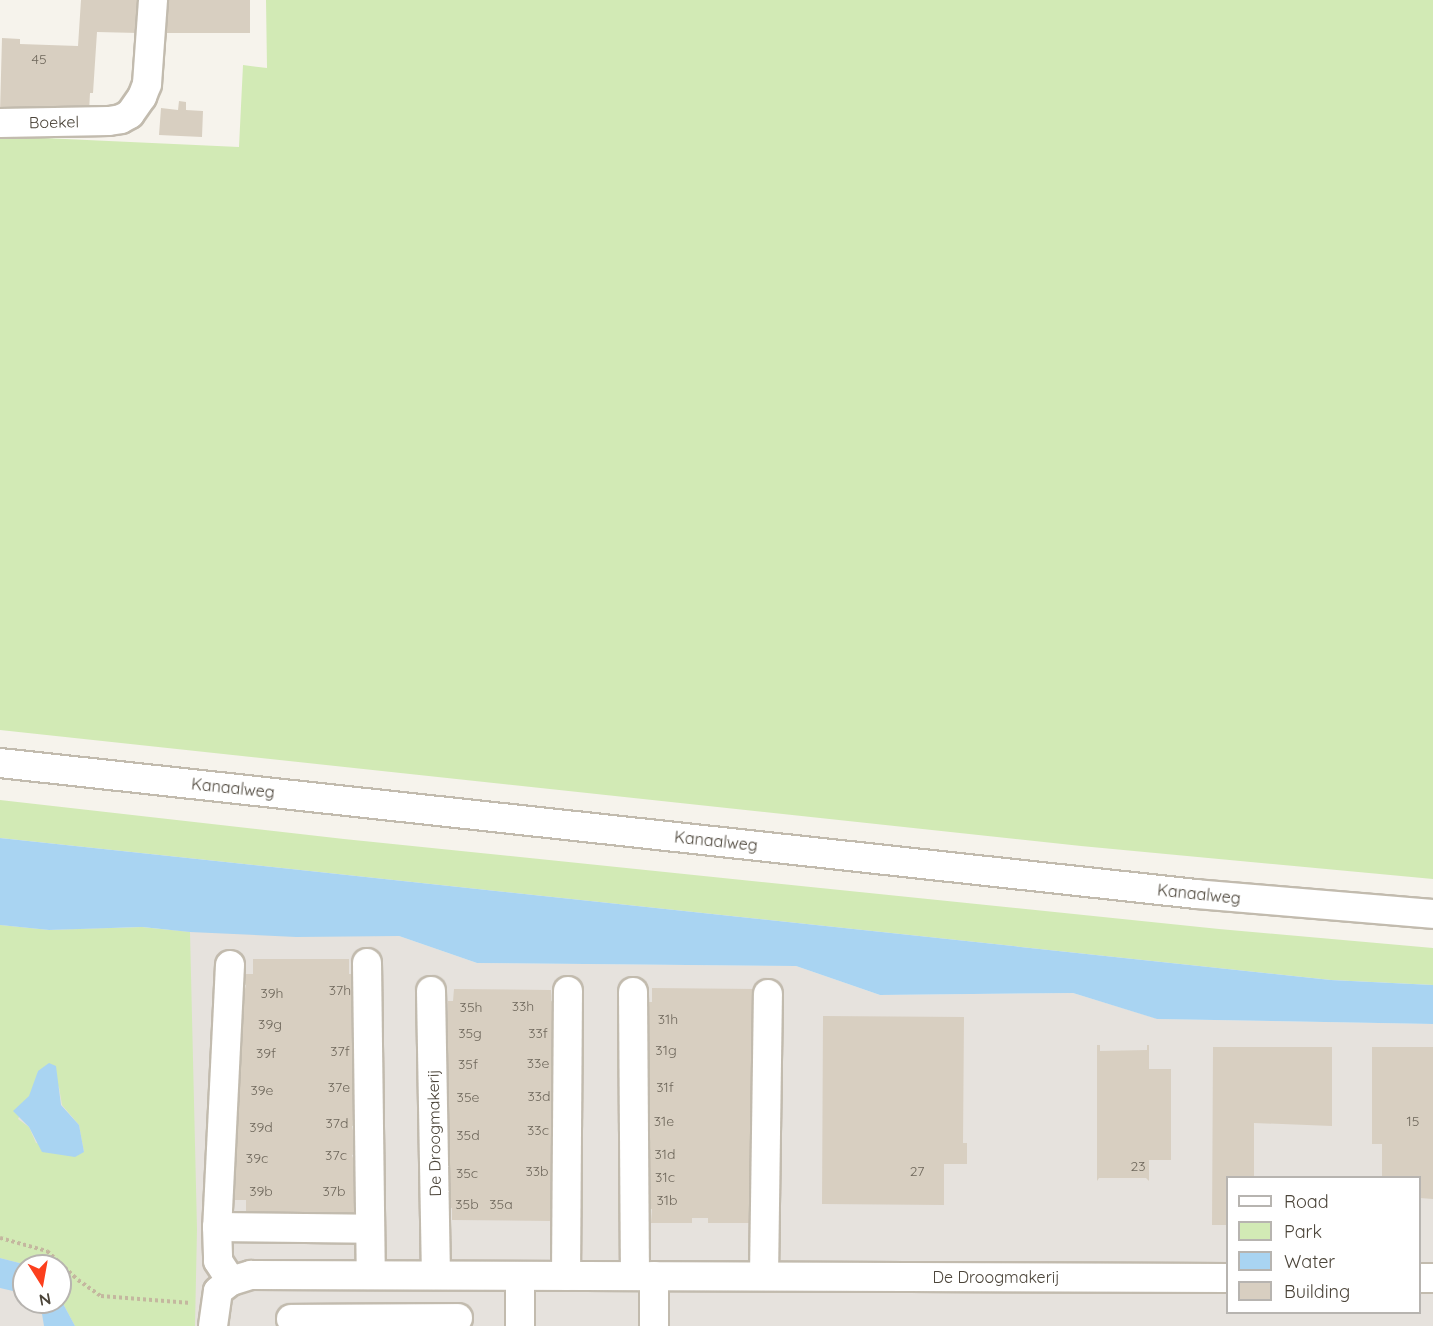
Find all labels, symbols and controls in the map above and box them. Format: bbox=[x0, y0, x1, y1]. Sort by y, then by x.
house number: 45 bbox=[31, 51, 47, 67]
street label: Boekel bbox=[29, 112, 79, 132]
street label: Kanaalweg bbox=[190, 774, 276, 802]
street label: Kanaalweg bbox=[673, 827, 759, 855]
street label: Kanaalweg bbox=[1156, 880, 1242, 908]
house number: 37h bbox=[329, 982, 351, 998]
house number: 39h bbox=[260, 985, 284, 1001]
house number: 33h bbox=[512, 998, 534, 1014]
house number: 35h bbox=[460, 999, 482, 1015]
house number: 31h bbox=[658, 1011, 678, 1027]
house number: 39g bbox=[258, 1016, 282, 1032]
house number: 35g bbox=[458, 1025, 482, 1041]
house number: 33f bbox=[528, 1025, 548, 1041]
house number: 31g bbox=[655, 1042, 677, 1058]
house number: 37f bbox=[330, 1043, 350, 1059]
house number: 39f bbox=[256, 1045, 276, 1061]
house number: 33e bbox=[527, 1055, 549, 1071]
house number: 35f bbox=[458, 1056, 478, 1072]
street label: De Droogmakerij bbox=[423, 1069, 445, 1197]
house number: 37e bbox=[328, 1079, 350, 1095]
house number: 31f bbox=[656, 1079, 674, 1095]
house number: 39e bbox=[250, 1082, 274, 1098]
house number: 33d bbox=[527, 1088, 551, 1104]
house number: 35e bbox=[457, 1089, 479, 1105]
house number: 31e bbox=[654, 1113, 674, 1129]
house number: 15 bbox=[1407, 1113, 1419, 1129]
house number: 37d bbox=[325, 1115, 349, 1131]
house number: 39d bbox=[249, 1119, 273, 1135]
house number: 33c bbox=[527, 1122, 549, 1138]
house number: 35d bbox=[456, 1127, 480, 1143]
house number: 31d bbox=[655, 1146, 675, 1162]
house number: 37c bbox=[325, 1147, 347, 1163]
house number: 39c bbox=[246, 1150, 268, 1166]
house number: 23 bbox=[1130, 1158, 1146, 1174]
house number: 33b bbox=[525, 1163, 549, 1179]
house number: 27 bbox=[910, 1163, 924, 1179]
house number: 35c bbox=[456, 1165, 478, 1181]
house number: 31c bbox=[655, 1169, 675, 1185]
legend bbox=[1226, 1176, 1421, 1314]
house number: 39b bbox=[249, 1183, 273, 1199]
house number: 37b bbox=[322, 1183, 346, 1199]
text: Road bbox=[1284, 1190, 1329, 1213]
house number: 31b bbox=[657, 1192, 677, 1208]
house number: 35b bbox=[455, 1196, 479, 1212]
house number: 35a bbox=[489, 1196, 513, 1212]
text: Park bbox=[1284, 1220, 1322, 1243]
text: Water bbox=[1284, 1250, 1335, 1273]
north arrow bbox=[12, 1254, 72, 1314]
street label: De Droogmakerij bbox=[932, 1267, 1060, 1287]
text: Building bbox=[1284, 1280, 1350, 1303]
text: N bbox=[37, 1289, 53, 1311]

